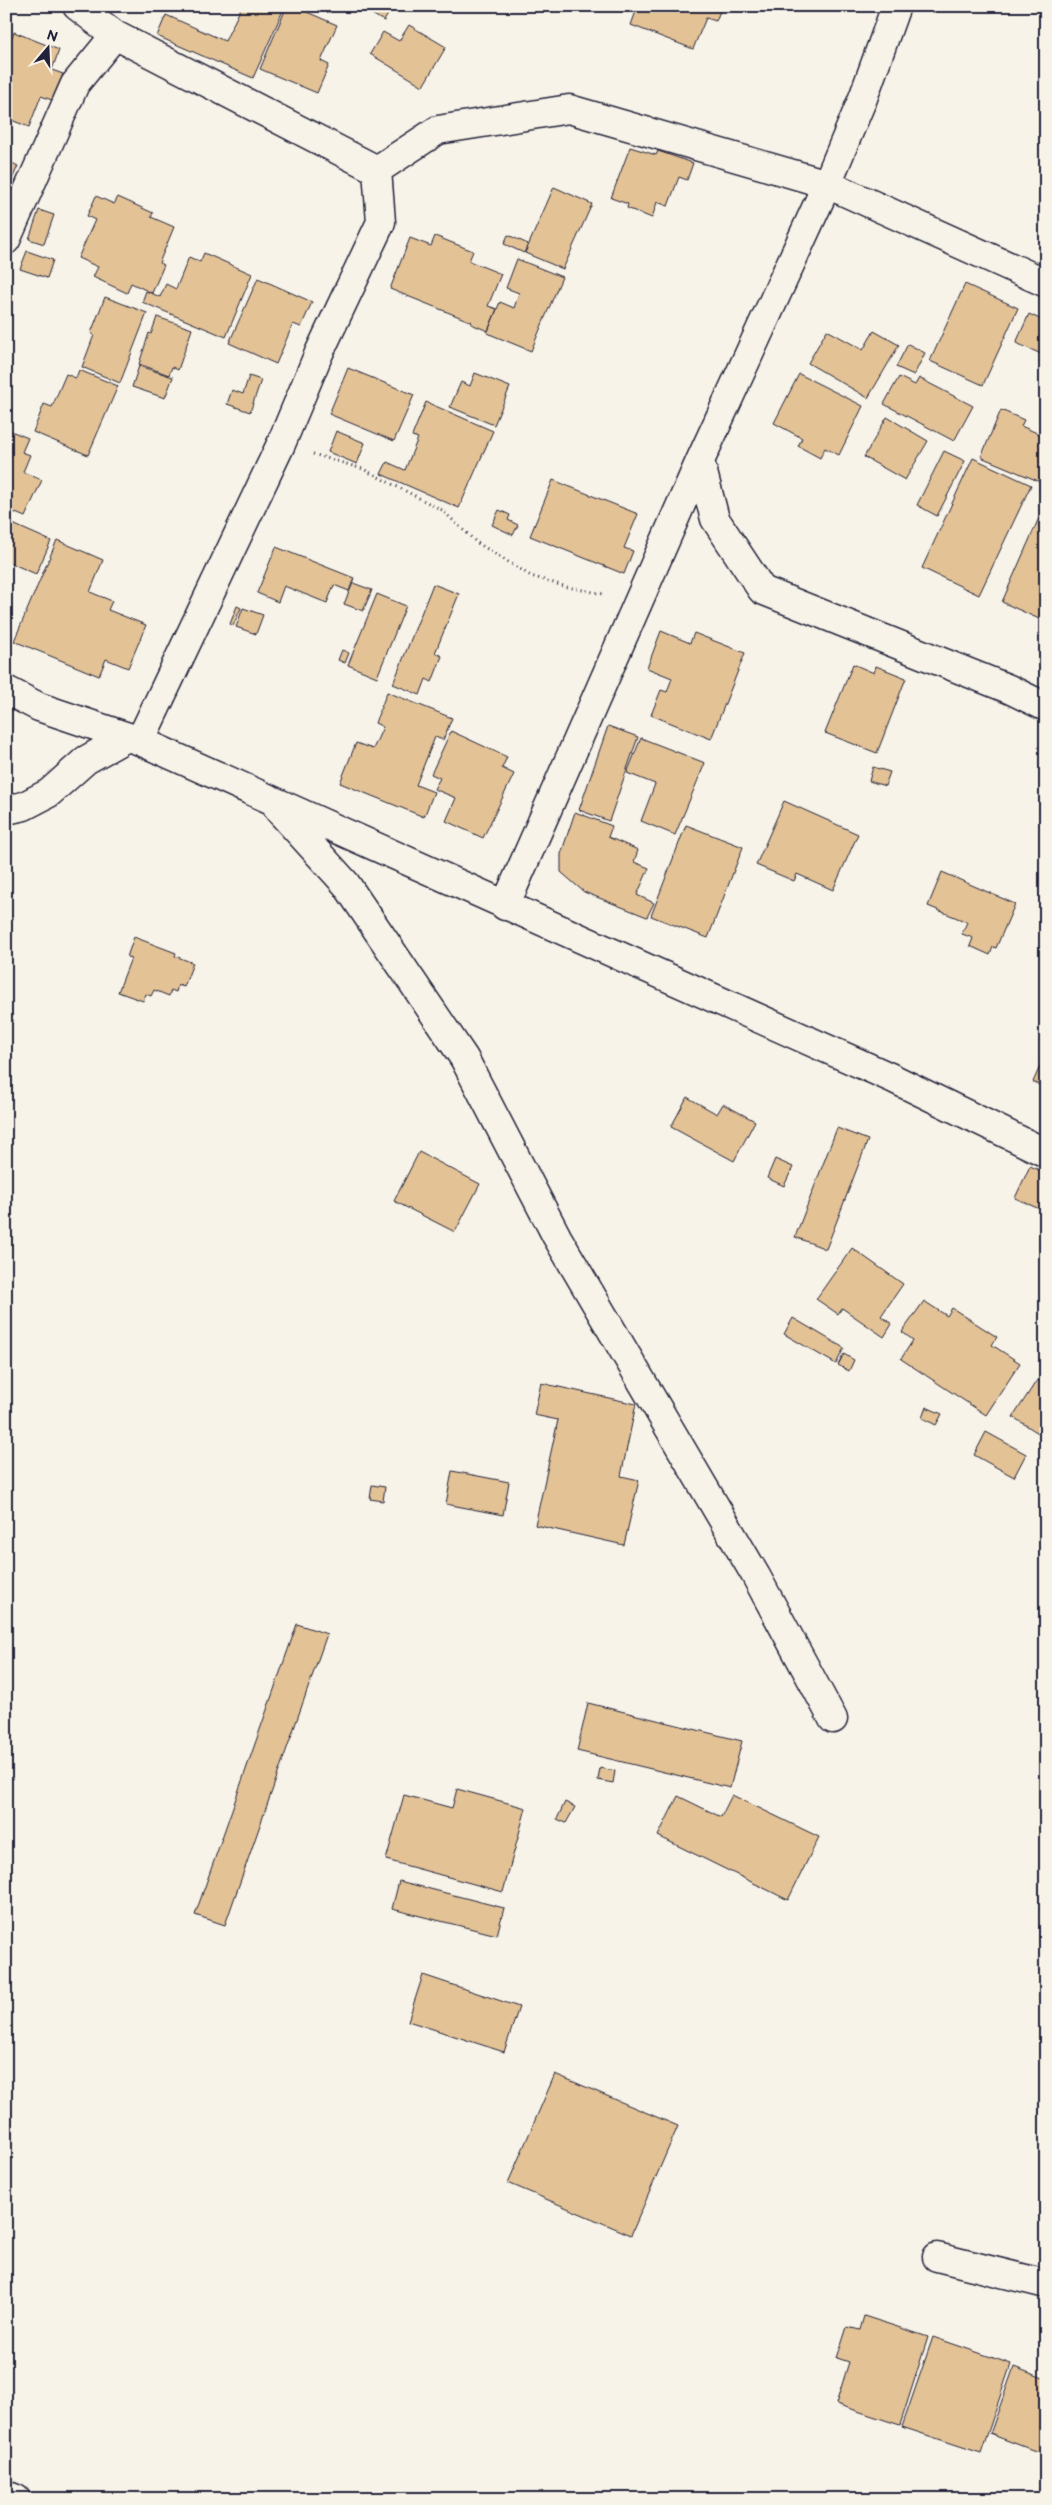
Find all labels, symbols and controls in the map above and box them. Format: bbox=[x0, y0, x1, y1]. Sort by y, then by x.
north arrow bbox=[22, 22, 72, 72]
text: N bbox=[44, 26, 60, 46]

